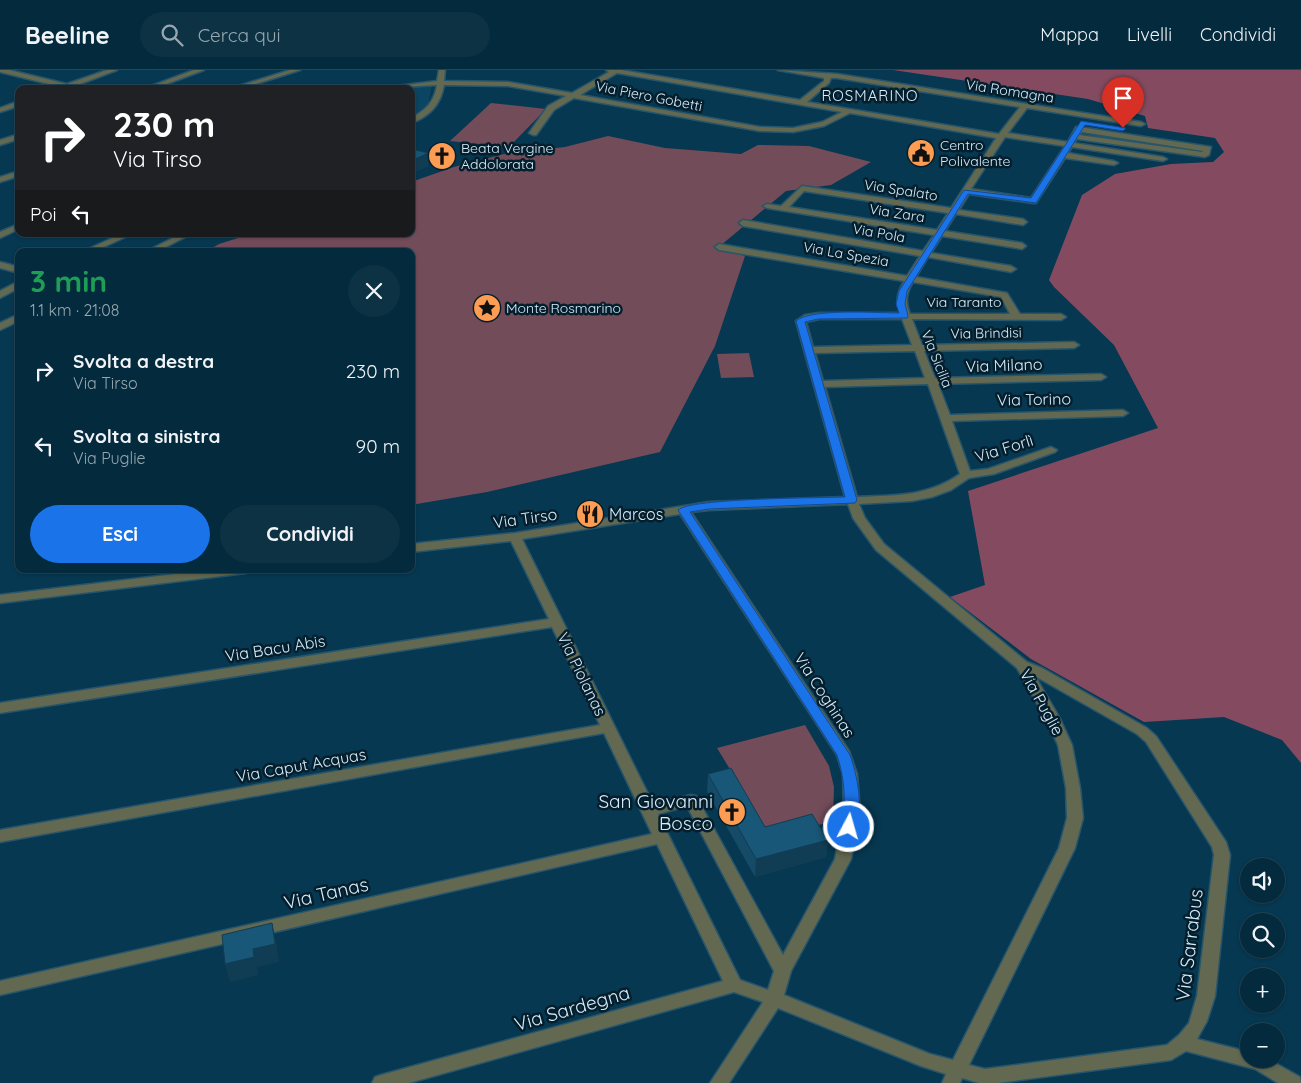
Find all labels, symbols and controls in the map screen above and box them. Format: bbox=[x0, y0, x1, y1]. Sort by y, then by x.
search box bbox=[140, 12, 490, 57]
text: Beeline bbox=[25, 20, 110, 50]
icon: search bbox=[158, 21, 186, 49]
text: Cerca qui bbox=[198, 23, 281, 47]
text: Mappa bbox=[1040, 23, 1099, 46]
text: Livelli bbox=[1127, 23, 1172, 46]
text: Condividi bbox=[1200, 23, 1276, 46]
street label: Via Romagna bbox=[965, 75, 1055, 107]
street label: Via Piero Gobetti bbox=[594, 77, 704, 115]
pin bbox=[1102, 77, 1144, 128]
icon: arrive bbox=[1109, 84, 1137, 112]
district label: ROSMARINO bbox=[821, 86, 919, 105]
text: 230 m bbox=[113, 102, 215, 146]
icon: right bbox=[30, 105, 95, 170]
place label: Centro Polivalente bbox=[940, 136, 1010, 170]
public building icon: Centro Polivalente bbox=[906, 138, 936, 168]
place label: Beata Vergine Addolorata bbox=[461, 139, 554, 173]
church icon: Beata Vergine Addolorata bbox=[427, 141, 457, 171]
text: Via Tirso bbox=[113, 145, 202, 173]
street label: Via Spalato bbox=[863, 175, 939, 205]
icon: left bbox=[67, 200, 95, 228]
street label: Via Zara bbox=[868, 200, 926, 226]
text: Poi bbox=[30, 202, 57, 226]
street label: Via Pola bbox=[851, 220, 907, 246]
street label: Via La Spezia bbox=[802, 238, 890, 270]
text: 3 min bbox=[30, 262, 107, 300]
button: close bbox=[348, 265, 400, 317]
place icon: Monte Rosmarino bbox=[472, 293, 502, 323]
street label: Via Taranto bbox=[926, 293, 1002, 311]
place label: Monte Rosmarino bbox=[506, 299, 621, 317]
text: 1.1 km · 21:08 bbox=[30, 300, 119, 320]
street label: Via Brindisi bbox=[950, 323, 1022, 343]
street label: Via Sicilia bbox=[917, 328, 957, 390]
text: Svolta a destra bbox=[73, 349, 214, 373]
street label: Via Milano bbox=[965, 354, 1043, 376]
icon: right bbox=[30, 357, 58, 385]
text: 230 m bbox=[346, 359, 400, 383]
text: Via Tirso bbox=[73, 373, 138, 393]
street label: Via Torino bbox=[997, 388, 1071, 410]
text: Svolta a sinistra bbox=[73, 424, 220, 448]
street label: Via Forlì bbox=[972, 430, 1036, 466]
icon: left bbox=[30, 432, 58, 460]
text: 90 m bbox=[356, 434, 400, 458]
text: Via Puglie bbox=[73, 448, 146, 468]
restaurant icon: Marcos bbox=[575, 499, 605, 529]
street label: Via Tirso bbox=[492, 504, 558, 532]
place label: Marcos bbox=[609, 504, 663, 524]
button: Esci bbox=[30, 505, 210, 563]
button: Condividi bbox=[220, 505, 400, 563]
street label: Via Piolanas bbox=[553, 629, 611, 719]
street label: Via Bacu Abis bbox=[224, 630, 326, 666]
street label: Via Coghinas bbox=[790, 649, 860, 741]
street label: Via Puglie bbox=[1016, 665, 1068, 739]
street label: Via Caput Acquas bbox=[235, 744, 367, 786]
place label: San Giovanni Bosco bbox=[598, 789, 713, 835]
church icon: San Giovanni Bosco bbox=[717, 797, 747, 827]
position arrow bbox=[822, 800, 874, 852]
map controls bbox=[1240, 858, 1285, 1068]
button: sound bbox=[1240, 858, 1285, 903]
street label: Via Tanas bbox=[281, 872, 371, 914]
street label: Via Sarrabus bbox=[1170, 887, 1208, 1002]
button: search bbox=[1240, 913, 1285, 958]
button: + bbox=[1240, 968, 1285, 1013]
street label: Via Sardegna bbox=[511, 980, 633, 1036]
button: − bbox=[1240, 1023, 1285, 1068]

